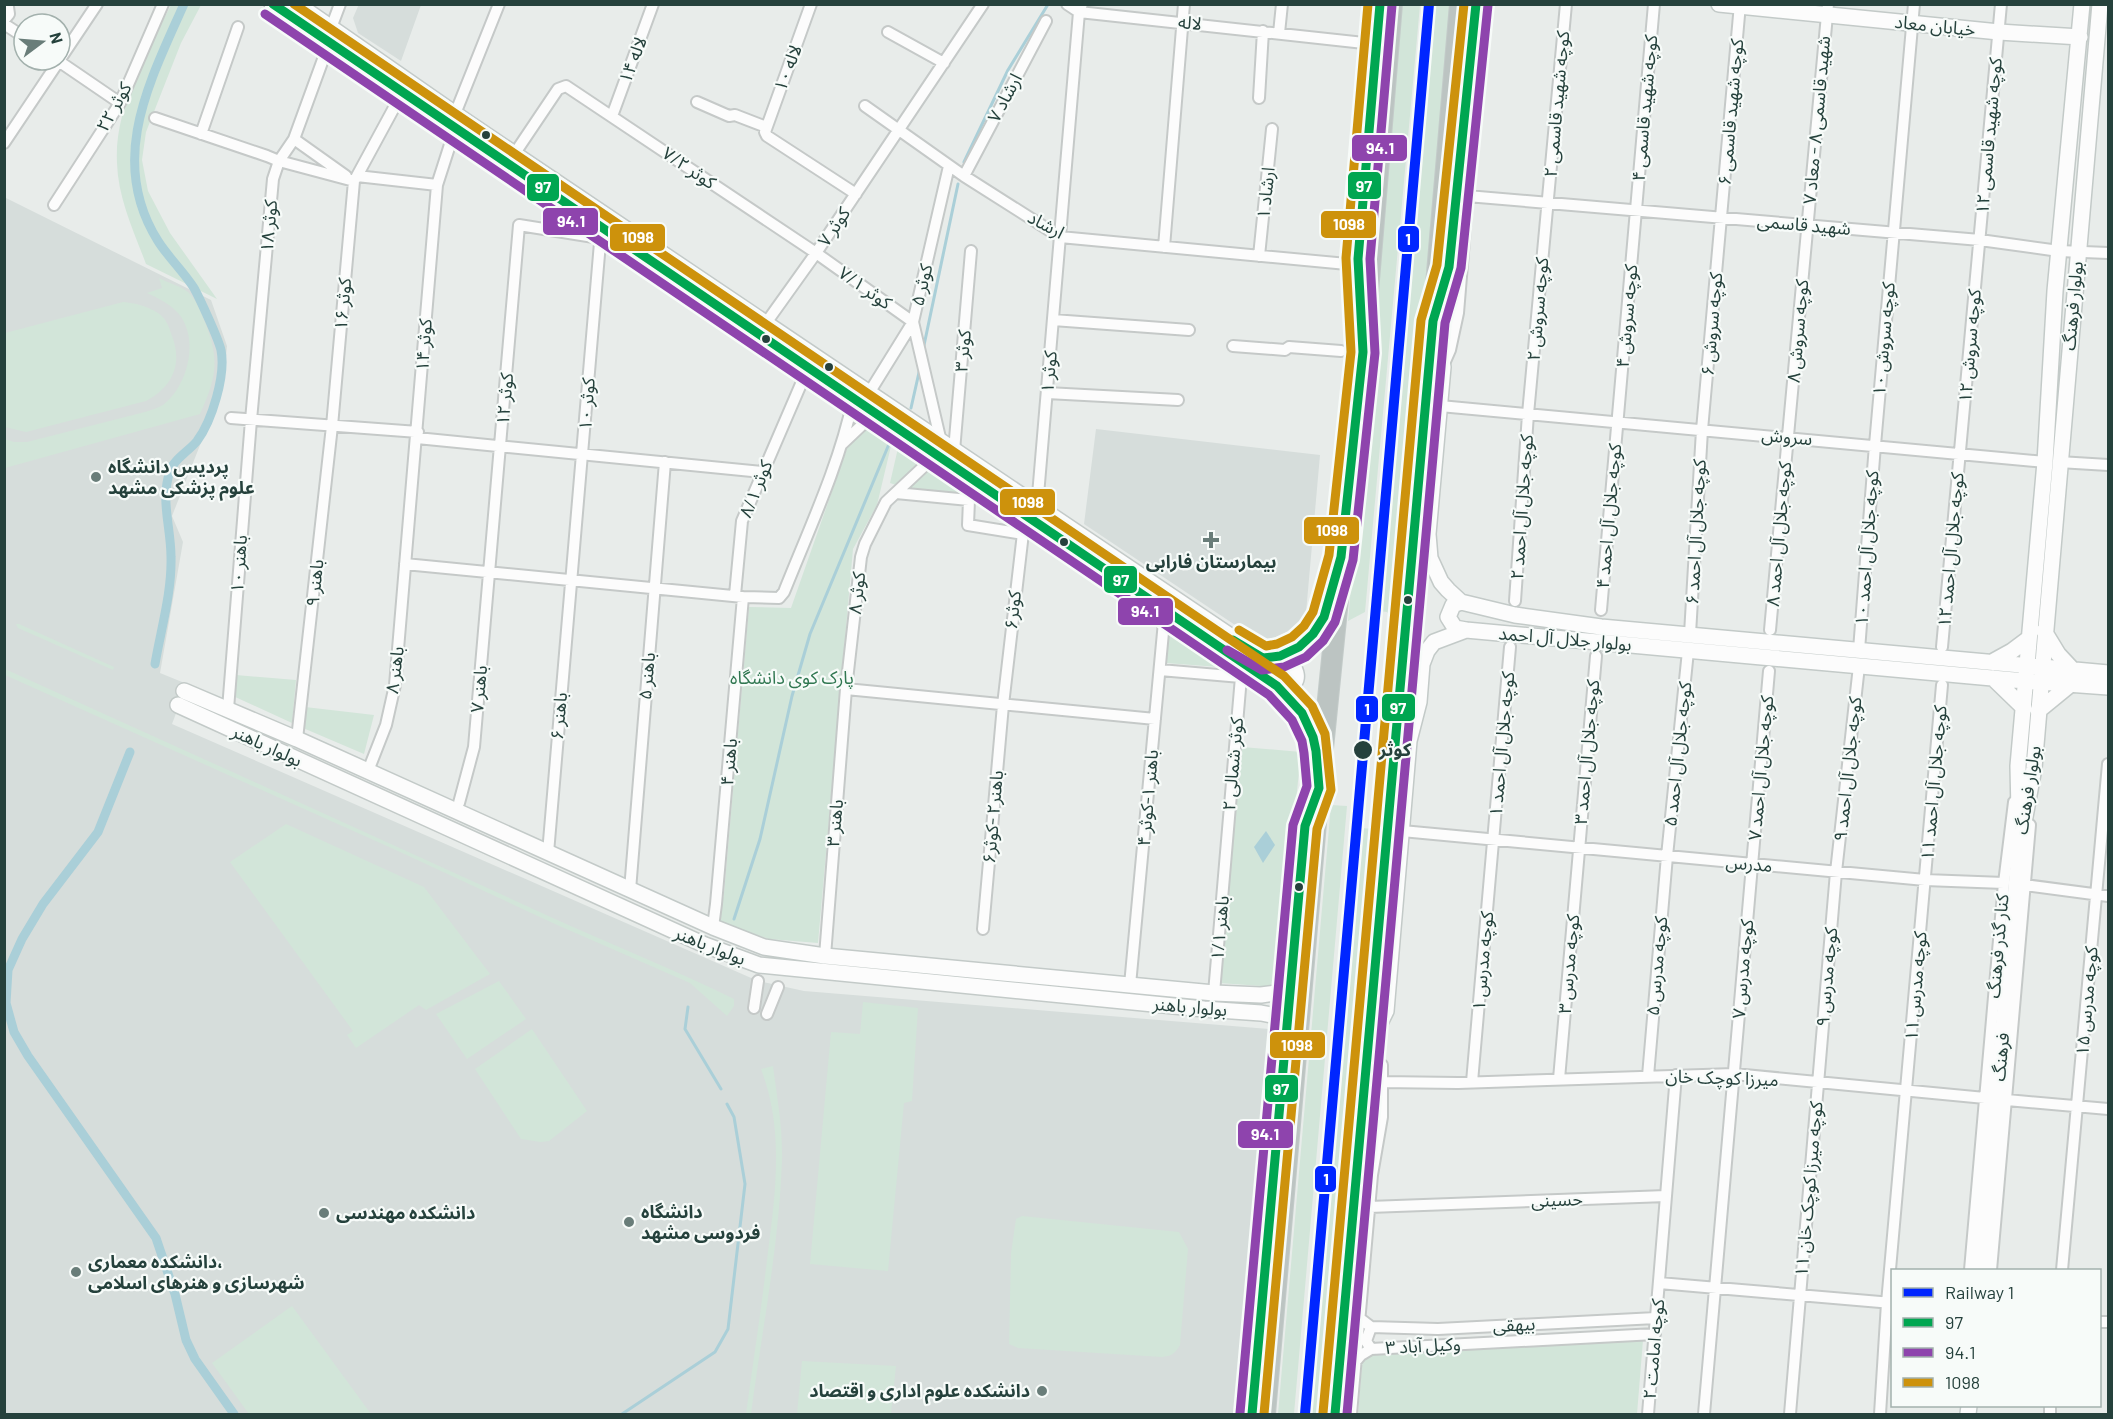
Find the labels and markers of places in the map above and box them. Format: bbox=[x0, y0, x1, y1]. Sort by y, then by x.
unlabelled marker bbox=[480, 129, 492, 141]
unlabelled marker bbox=[760, 333, 772, 345]
unlabelled marker bbox=[823, 361, 835, 373]
place label: پردیس دانشگاه علوم پزشکی مشهد bbox=[108, 455, 255, 501]
marker: پردیس دانشگاه علوم پزشکی مشهد bbox=[89, 470, 103, 484]
marker: بیمارستان فارابی bbox=[1202, 531, 1220, 549]
unlabelled marker bbox=[1058, 536, 1070, 548]
place label: بیمارستان فارابی bbox=[1146, 550, 1276, 573]
unlabelled marker bbox=[1402, 594, 1414, 606]
place label: کوثر bbox=[1378, 738, 1412, 761]
marker: کوثر bbox=[1352, 739, 1374, 761]
unlabelled marker bbox=[1293, 881, 1305, 893]
place label: دانشگاه فردوسی مشهد bbox=[641, 1200, 760, 1244]
place label: دانشکده مهندسی bbox=[336, 1201, 475, 1223]
marker: دانشکده مهندسی bbox=[317, 1206, 331, 1220]
marker: دانشگاه فردوسی مشهد bbox=[622, 1215, 636, 1229]
place label: دانشکده معماری، شهرسازی و هنرهای اسلامی bbox=[88, 1250, 305, 1294]
marker: دانشکده معماری، شهرسازی و هنرهای اسلامی bbox=[69, 1265, 83, 1279]
place label: دانشکده علوم اداری و اقتصاد bbox=[809, 1379, 1030, 1404]
marker: دانشکده علوم اداری و اقتصاد bbox=[1035, 1384, 1049, 1398]

